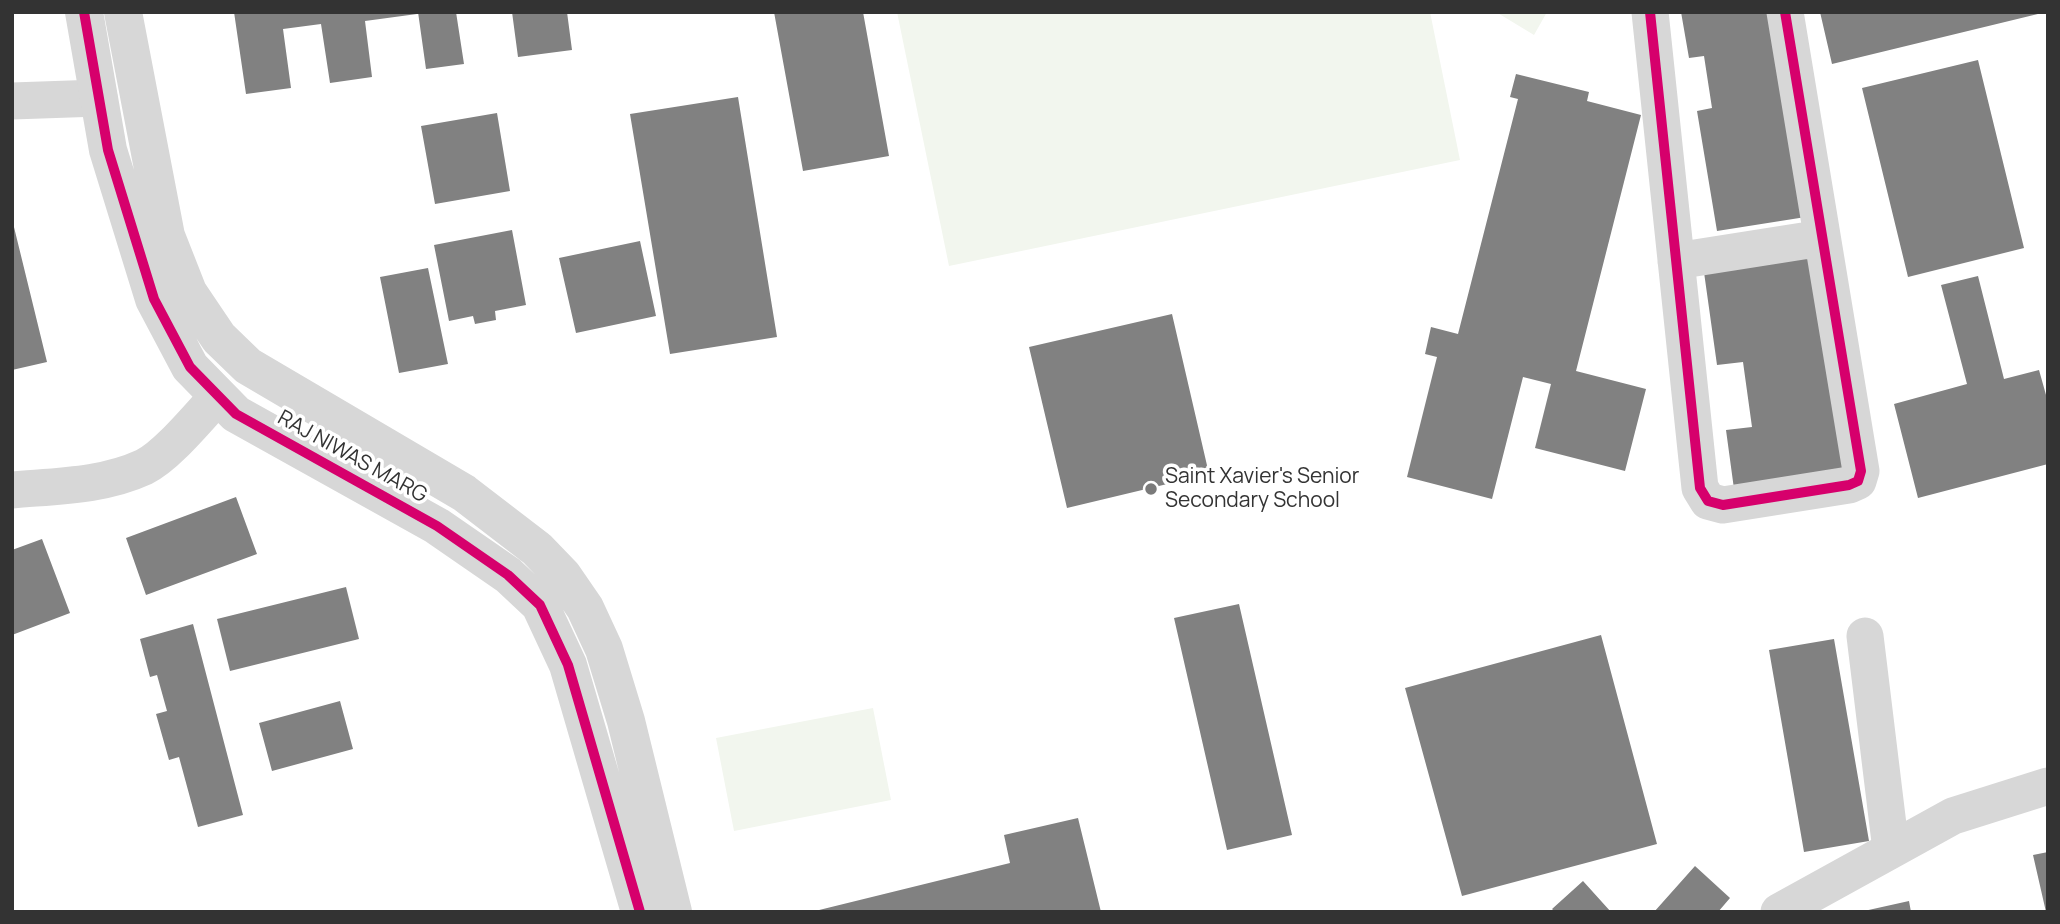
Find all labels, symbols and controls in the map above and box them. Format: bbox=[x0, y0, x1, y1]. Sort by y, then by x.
street label: RAJ NIWAS MARG bbox=[273, 406, 431, 508]
place label: Saint Xavier's Senior Secondary School bbox=[1165, 464, 1359, 514]
marker: Saint Xavier's Senior Secondary School bbox=[1143, 481, 1159, 497]

